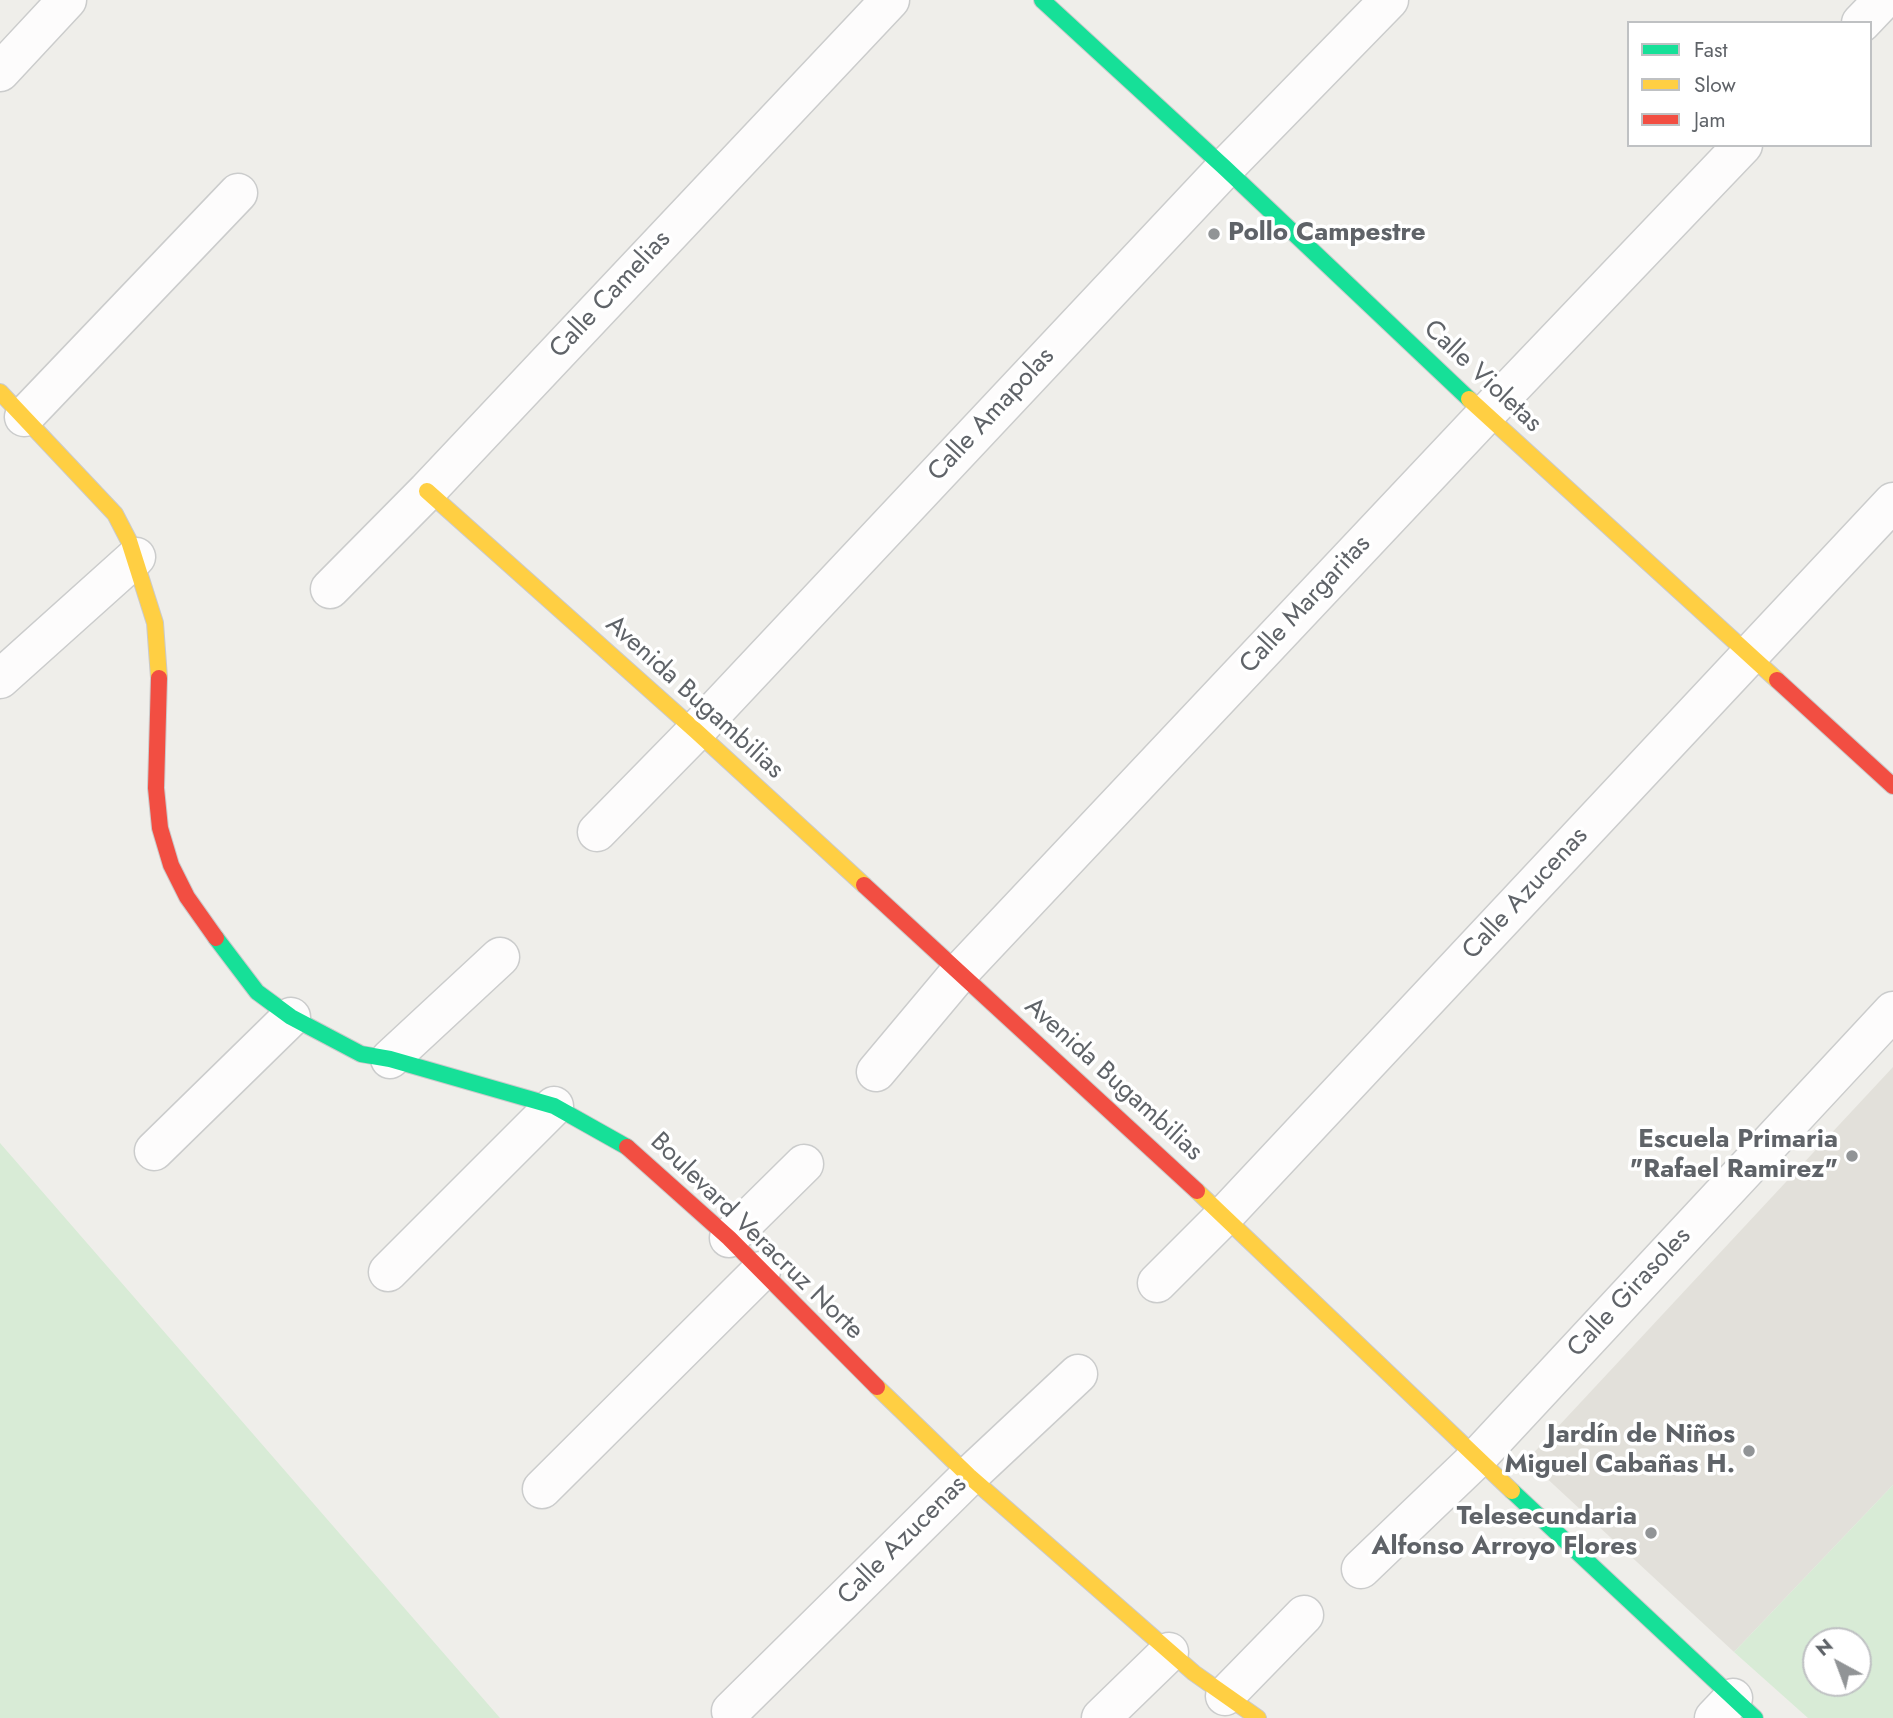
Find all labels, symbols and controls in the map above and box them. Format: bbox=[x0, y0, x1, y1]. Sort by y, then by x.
legend bbox=[1627, 21, 1872, 147]
text: Fast bbox=[1694, 35, 1727, 65]
text: Slow bbox=[1694, 70, 1736, 100]
text: Jam bbox=[1694, 105, 1726, 135]
place label: Pollo Campestre bbox=[1228, 218, 1426, 250]
street label: Calle Camelias bbox=[544, 225, 678, 365]
marker: Pollo Campestre bbox=[1206, 226, 1222, 242]
street label: Calle Violetas bbox=[1416, 314, 1548, 440]
street label: Calle Amapolas bbox=[922, 342, 1062, 488]
street label: Calle Margaritas bbox=[1234, 529, 1378, 681]
street label: Avenida Bugambilias bbox=[599, 610, 789, 786]
street label: Calle Azucenas bbox=[1457, 821, 1595, 967]
street label: Avenida Bugambilias bbox=[1018, 992, 1208, 1168]
place label: Escuela Primaria "Rafael Ramirez" bbox=[1630, 1125, 1838, 1186]
street label: Boulevard Veracruz Norte bbox=[643, 1127, 869, 1347]
marker: Escuela Primaria "Rafael Ramirez" bbox=[1844, 1148, 1860, 1164]
street label: Calle Girasoles bbox=[1562, 1222, 1698, 1364]
place label: Jardín de Niños Miguel Cabañas H. bbox=[1504, 1420, 1735, 1482]
marker: Jardín de Niños Miguel Cabañas H. bbox=[1741, 1443, 1757, 1459]
street label: Calle Azucenas bbox=[832, 1470, 974, 1612]
place label: Telesecundaria Alfonso Arroyo Flores bbox=[1372, 1502, 1637, 1564]
marker: Telesecundaria Alfonso Arroyo Flores bbox=[1643, 1525, 1659, 1541]
north arrow bbox=[1802, 1627, 1872, 1697]
text: N bbox=[1810, 1632, 1839, 1662]

